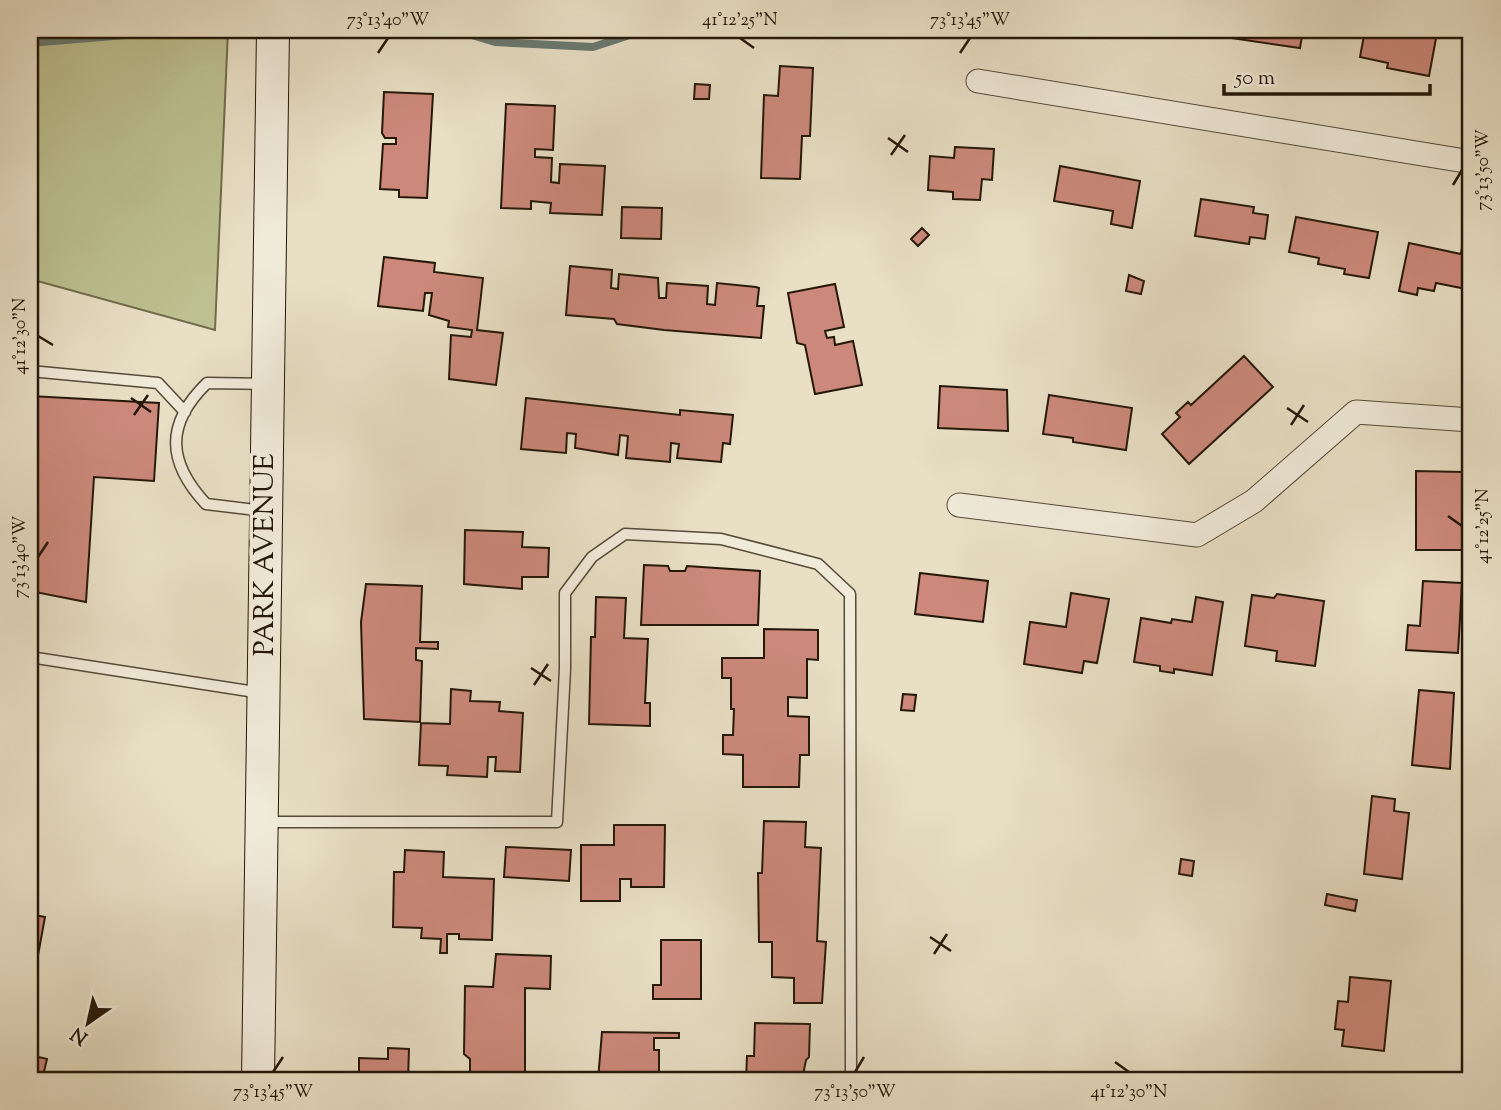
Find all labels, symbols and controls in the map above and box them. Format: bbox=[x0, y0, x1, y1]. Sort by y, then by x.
text: 73°13'40"W bbox=[347, 8, 429, 34]
text: 41°12'25"N bbox=[702, 8, 778, 34]
text: 73°13'45"W bbox=[930, 8, 1010, 34]
scale bar bbox=[1224, 52, 1431, 96]
text: 50 m bbox=[1234, 64, 1275, 94]
text: 73°13'50"W bbox=[1471, 129, 1497, 211]
text: 41°12'30"N bbox=[8, 298, 34, 375]
street label: PARK AVENUE bbox=[246, 454, 286, 656]
text: 41°12'25"N bbox=[1471, 488, 1497, 564]
text: 73°13'40"W bbox=[8, 516, 34, 598]
north arrow bbox=[52, 988, 122, 1058]
text: N bbox=[66, 1020, 94, 1050]
text: 73°13'45"W bbox=[233, 1080, 313, 1106]
text: 73°13'50"W bbox=[814, 1080, 896, 1106]
text: 41°12'30"N bbox=[1091, 1080, 1168, 1106]

